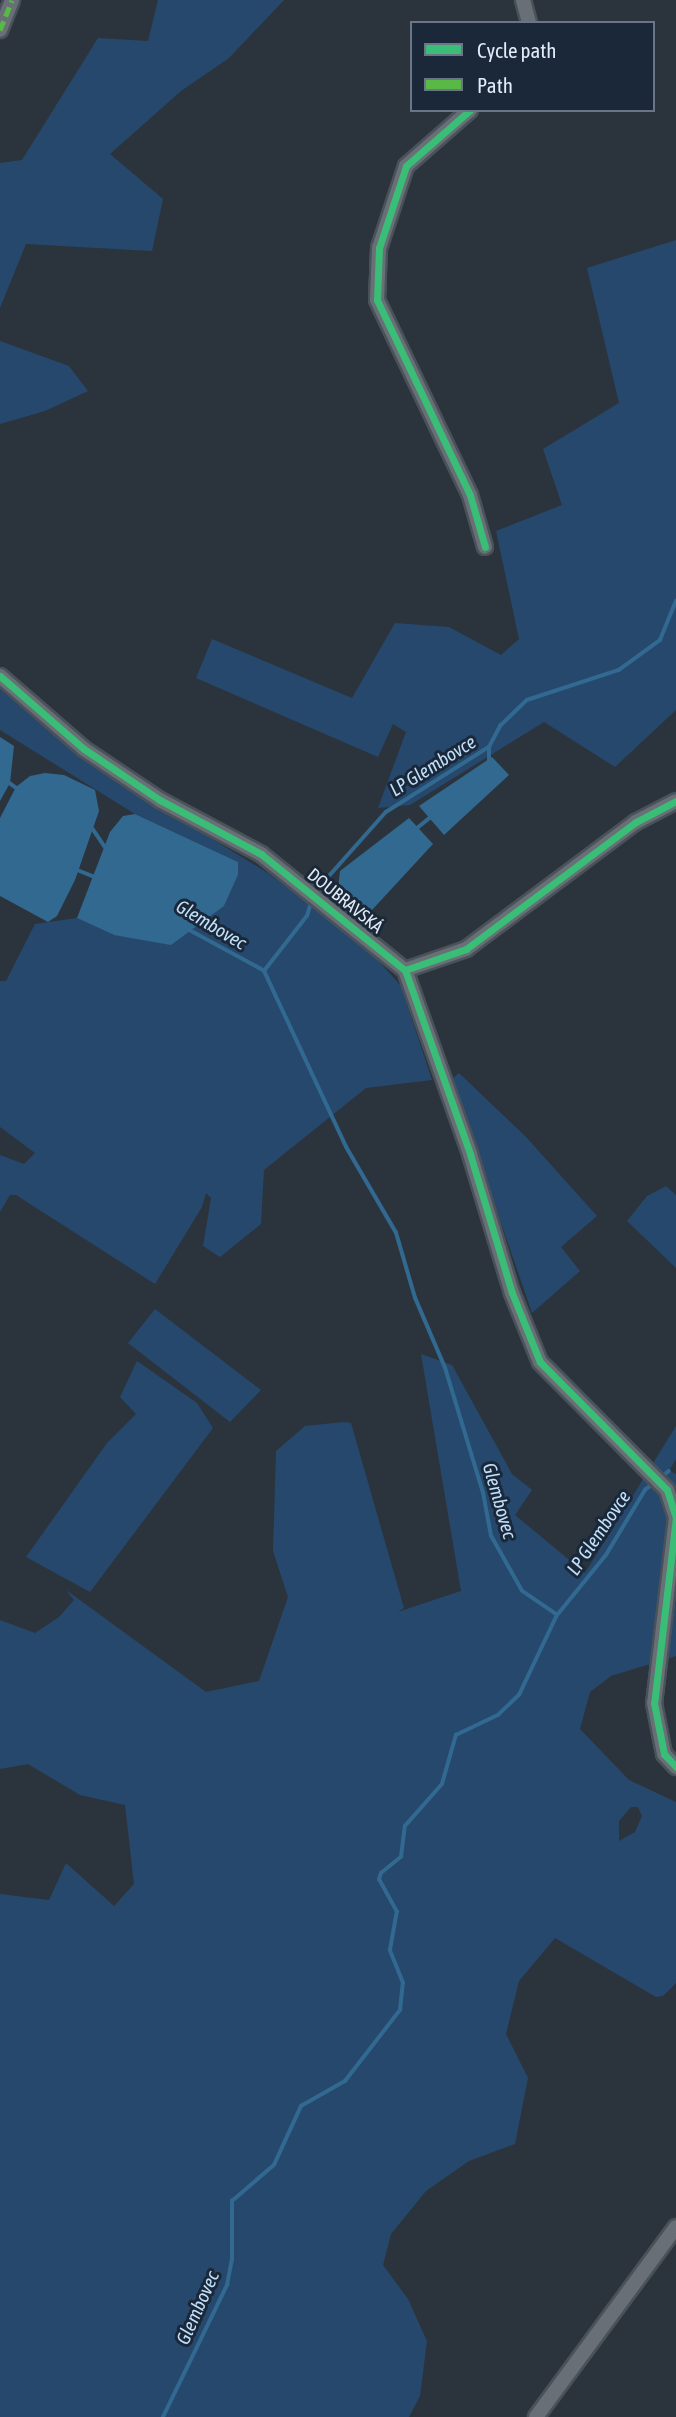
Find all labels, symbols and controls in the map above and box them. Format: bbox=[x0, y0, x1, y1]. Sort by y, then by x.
legend bbox=[410, 21, 655, 112]
text: Cycle path bbox=[477, 38, 556, 62]
text: Path bbox=[477, 73, 513, 97]
water label: LP Glembovce bbox=[386, 731, 480, 801]
street label: DOUBRAVSKÁ bbox=[303, 864, 387, 938]
water label: Glembovec bbox=[172, 895, 250, 955]
water label: Glembovec bbox=[477, 1460, 521, 1542]
water label: LP Glembovce bbox=[562, 1486, 636, 1580]
water label: Glembovec bbox=[172, 2268, 224, 2348]

